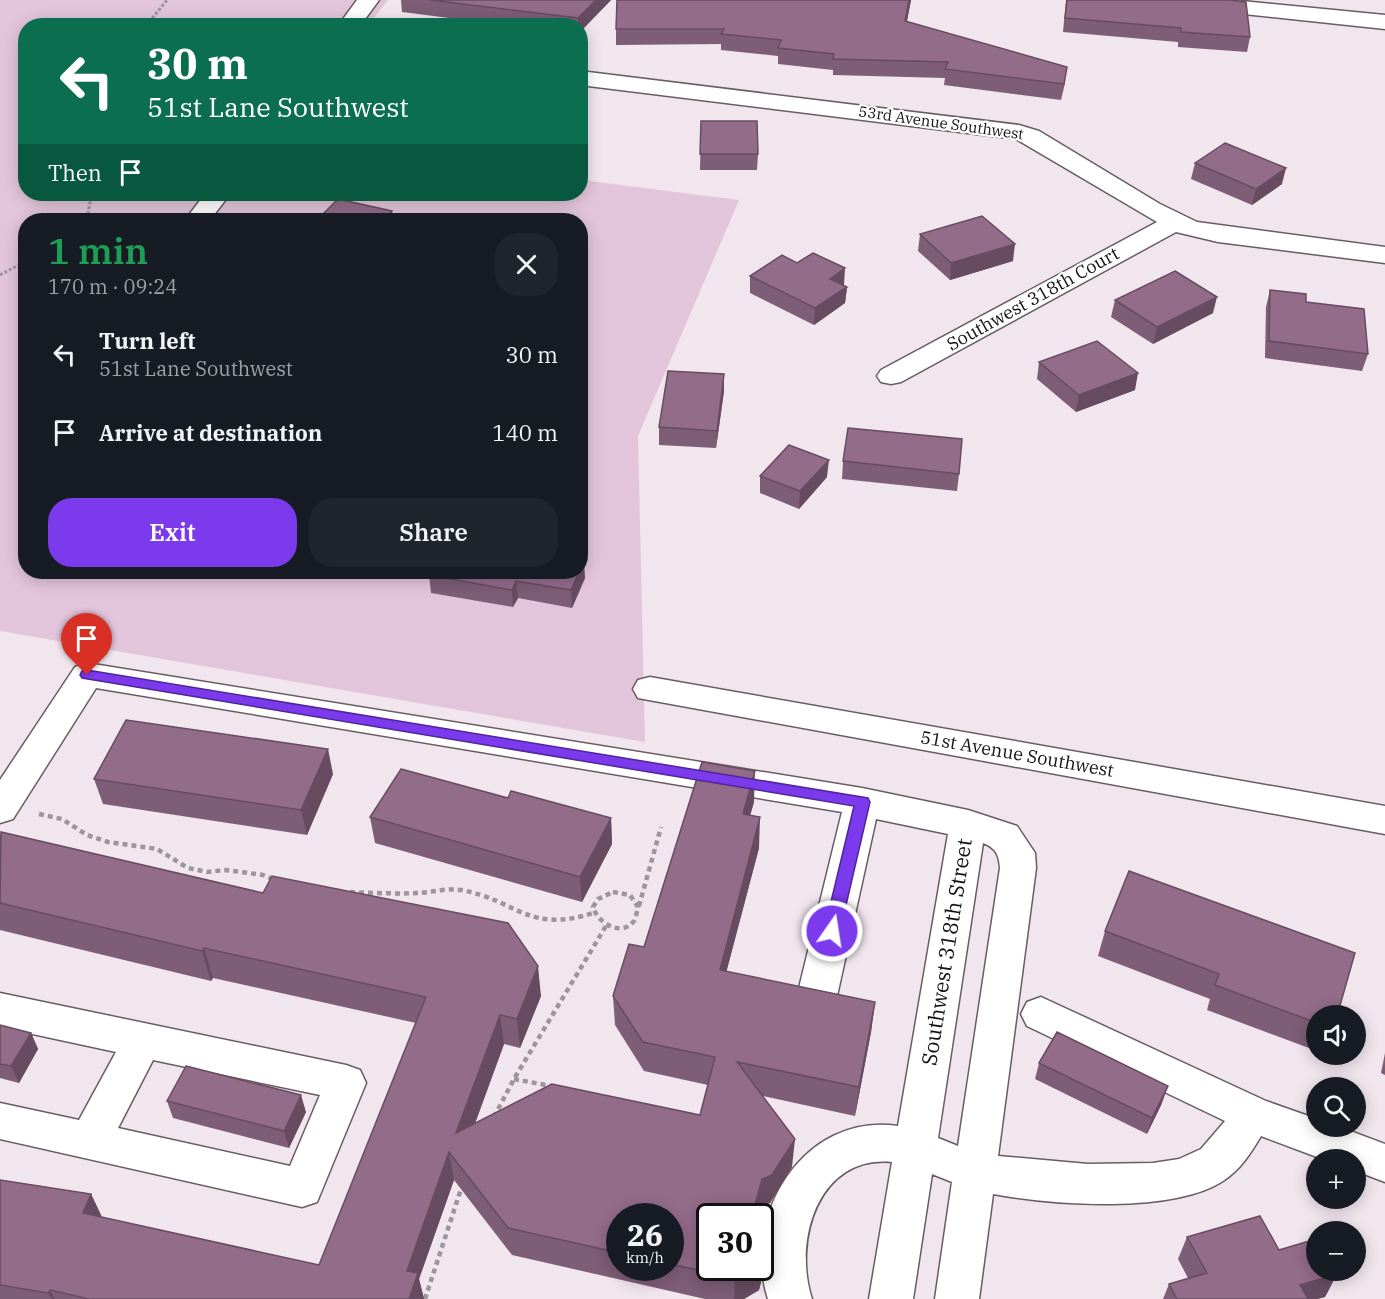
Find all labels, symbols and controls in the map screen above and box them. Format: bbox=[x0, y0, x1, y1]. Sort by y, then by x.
text: 30 m bbox=[147, 36, 248, 91]
icon: left bbox=[48, 42, 126, 120]
text: 51st Lane Southwest bbox=[147, 89, 409, 124]
street label: 53rd Avenue Southwest bbox=[857, 102, 1025, 144]
icon: arrive bbox=[114, 156, 147, 189]
text: Then bbox=[48, 158, 102, 187]
text: 1 min bbox=[48, 227, 148, 274]
button: close bbox=[495, 233, 558, 296]
street label: Southwest 318th Court bbox=[943, 242, 1123, 356]
text: 170 m · 09:24 bbox=[48, 273, 177, 300]
text: Turn left bbox=[99, 326, 195, 355]
icon: left bbox=[48, 338, 81, 371]
text: 30 m bbox=[506, 340, 558, 369]
text: 51st Lane Southwest bbox=[99, 355, 293, 382]
icon: arrive bbox=[48, 416, 81, 449]
text: Arrive at destination bbox=[99, 418, 322, 447]
text: 140 m bbox=[492, 418, 558, 447]
button: Exit bbox=[48, 498, 297, 567]
button: Share bbox=[309, 498, 558, 567]
pin bbox=[61, 613, 112, 675]
icon: arrive bbox=[70, 622, 103, 655]
street label: 51st Avenue Southwest bbox=[919, 725, 1116, 782]
street label: Southwest 318th Street bbox=[914, 836, 978, 1067]
position arrow bbox=[800, 899, 864, 963]
map controls bbox=[1306, 1005, 1366, 1281]
button: sound bbox=[1306, 1005, 1366, 1065]
button: search bbox=[1306, 1077, 1366, 1137]
button: + bbox=[1306, 1149, 1366, 1209]
speed limit sign: 30 bbox=[696, 1203, 774, 1281]
text: 26 bbox=[627, 1215, 663, 1254]
button: − bbox=[1306, 1221, 1366, 1281]
text: km/h bbox=[626, 1248, 664, 1267]

